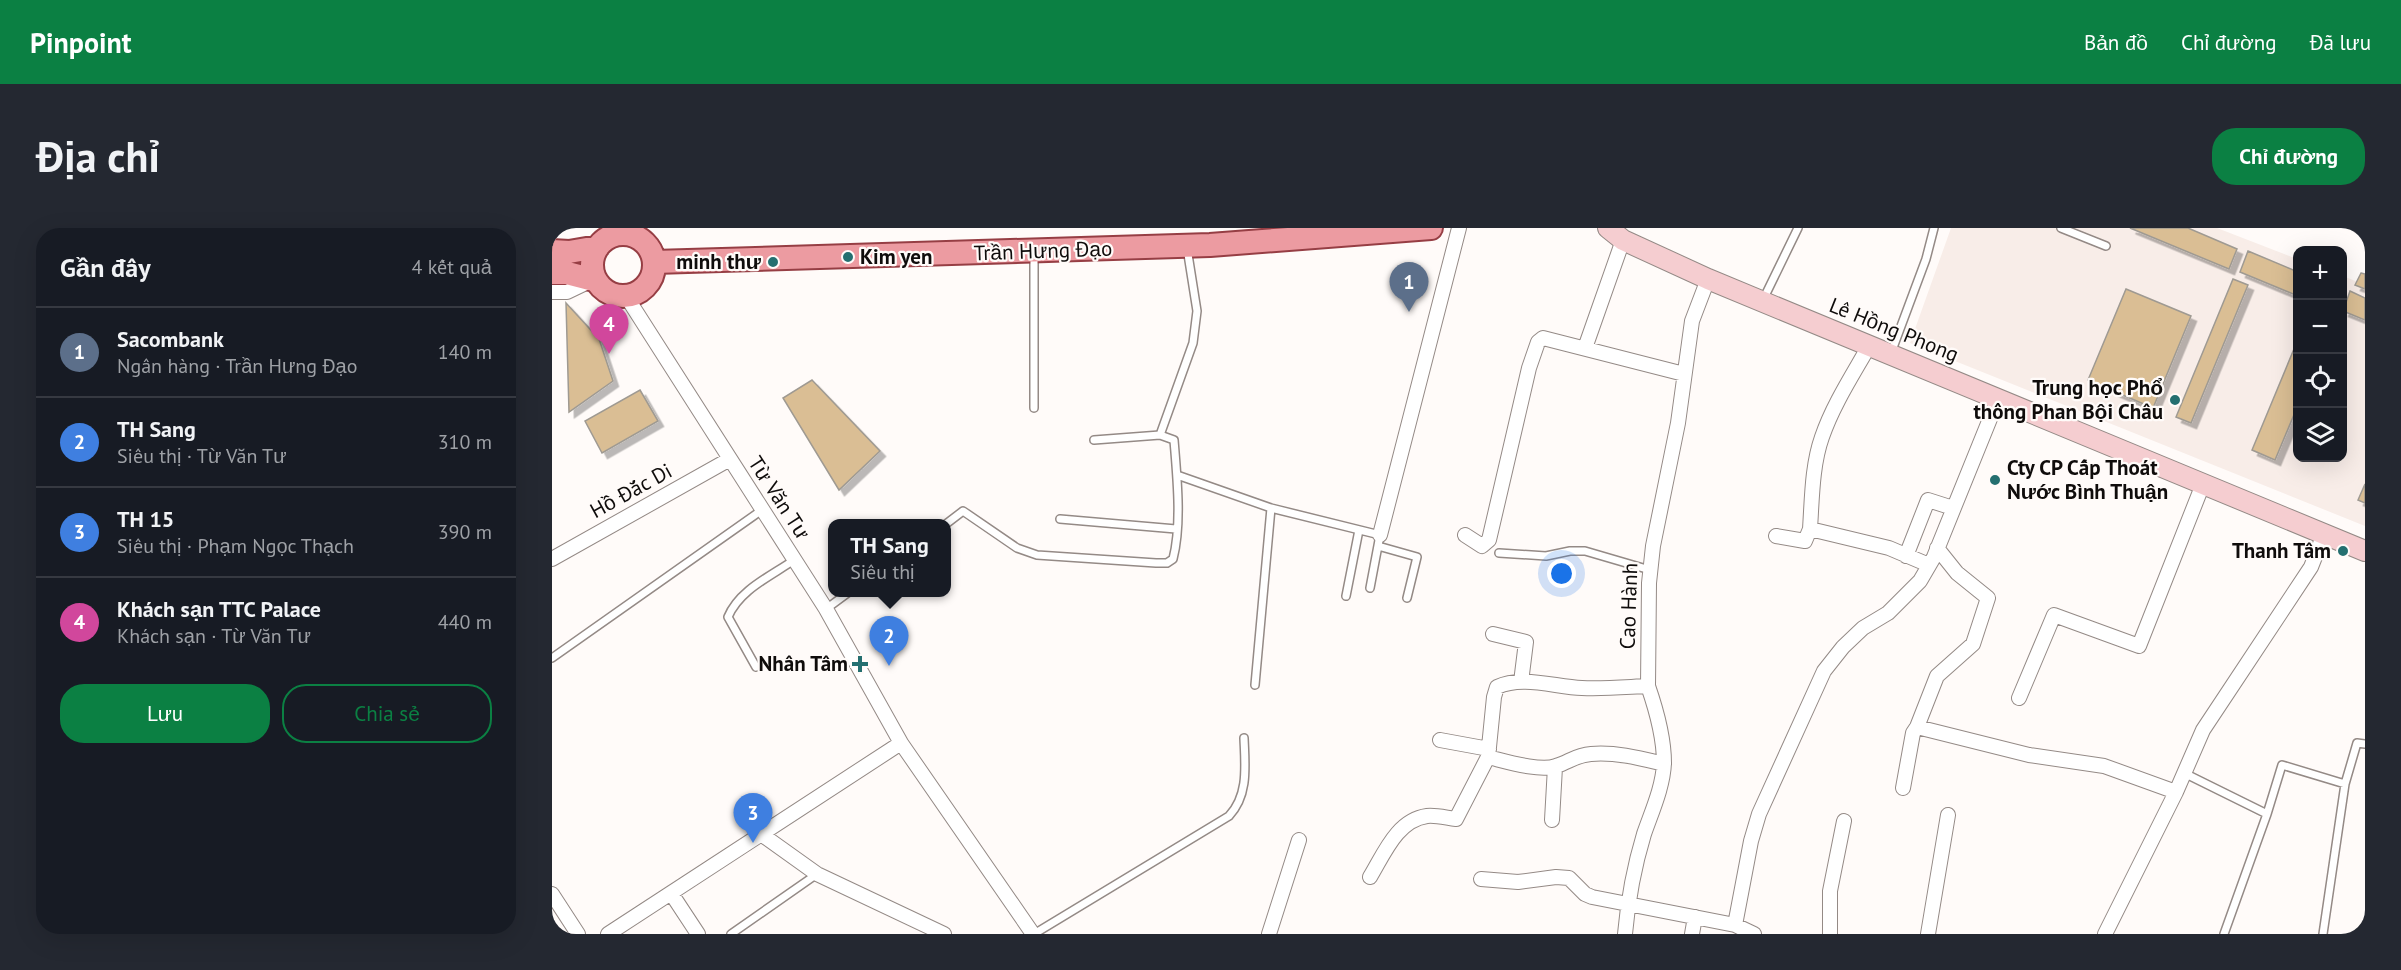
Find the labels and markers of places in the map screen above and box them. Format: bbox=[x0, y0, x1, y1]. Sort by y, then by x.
place label: Kim yen bbox=[860, 243, 932, 270]
place label: minh thư bbox=[676, 248, 762, 275]
marker: Kim yen bbox=[841, 250, 855, 264]
marker: minh thư bbox=[766, 255, 780, 269]
pin: 1 bbox=[1390, 262, 1428, 312]
pin: 4 bbox=[590, 304, 628, 354]
place label: Trung học Phổ thông Phan Bội Châu bbox=[1973, 374, 2163, 425]
marker: Trung học Phổ thông Phan Bội Châu bbox=[2168, 393, 2182, 407]
place label: Cty CP Cấp Thoát Nước Bình Thuận bbox=[2007, 454, 2168, 505]
marker: Cty CP Cấp Thoát Nước Bình Thuận bbox=[1988, 473, 2002, 487]
place label: Thanh Tâm bbox=[2232, 537, 2331, 564]
marker: Thanh Tâm bbox=[2336, 544, 2350, 558]
pin: 2 bbox=[870, 616, 908, 666]
place label: Nhân Tâm bbox=[758, 650, 848, 677]
marker: Nhân Tâm bbox=[853, 657, 867, 671]
pin: 3 bbox=[734, 794, 772, 843]

